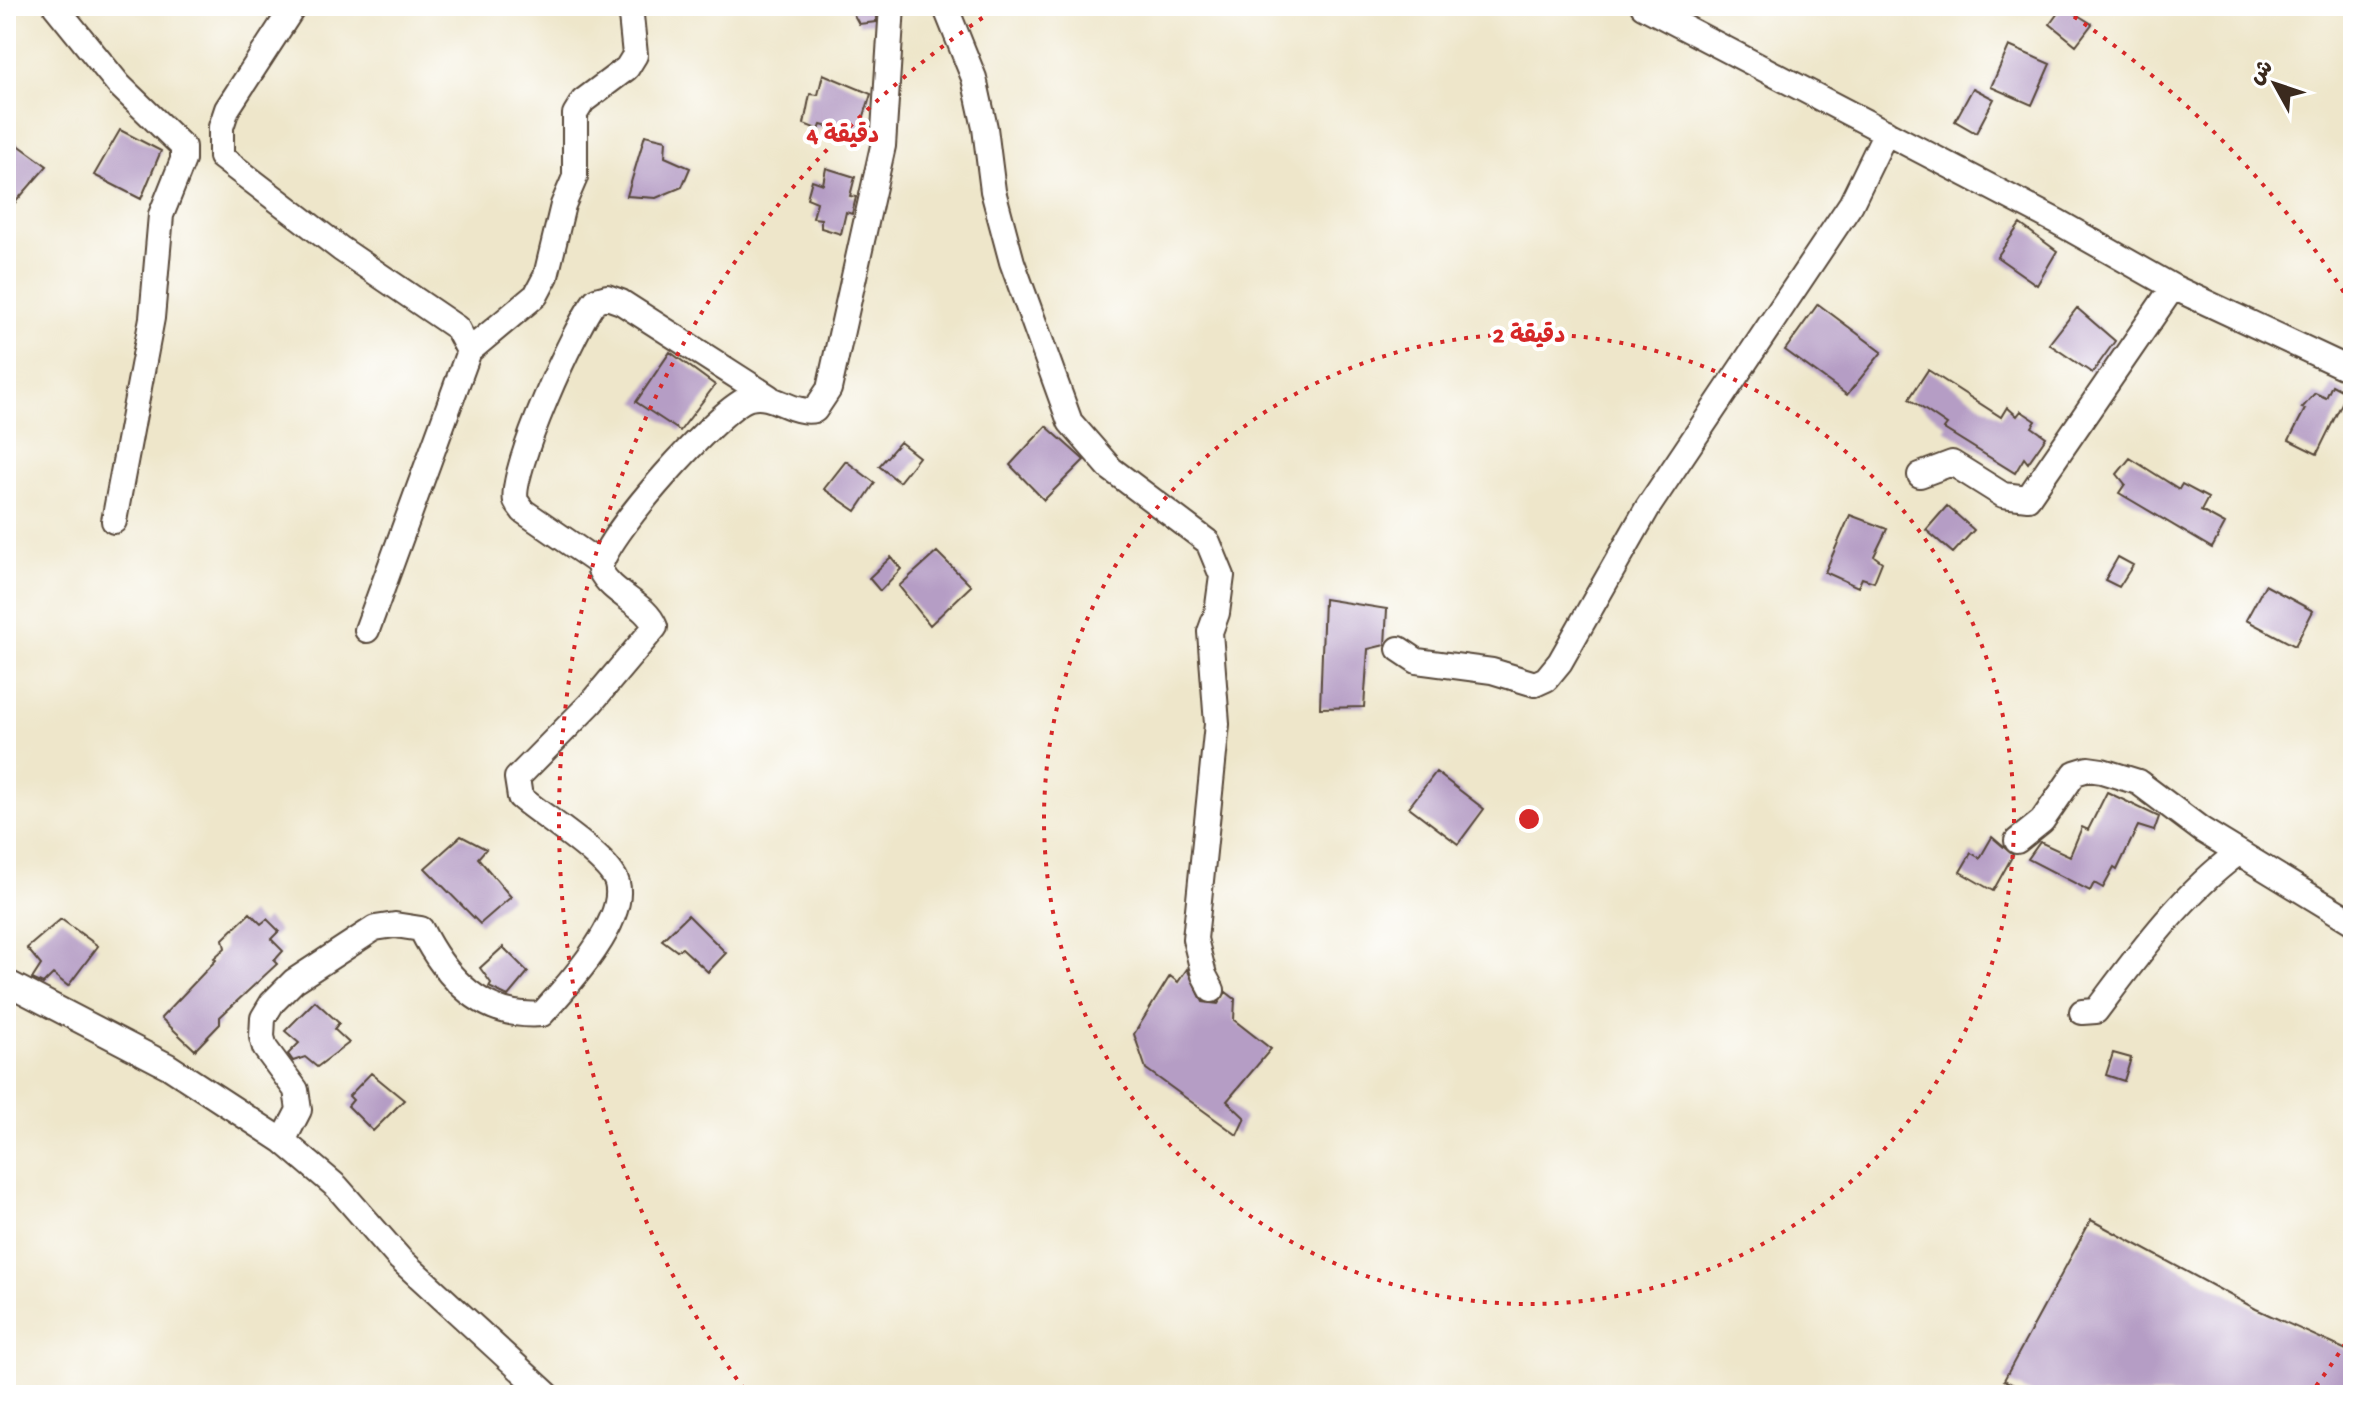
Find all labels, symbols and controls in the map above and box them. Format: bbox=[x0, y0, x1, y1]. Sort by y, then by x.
north arrow bbox=[2235, 44, 2315, 124]
text: ش bbox=[2245, 56, 2280, 91]
text: 4 دقيقة bbox=[806, 121, 879, 152]
text: 2 دقيقة bbox=[1493, 321, 1565, 352]
centre of rings bbox=[1515, 805, 1543, 833]

